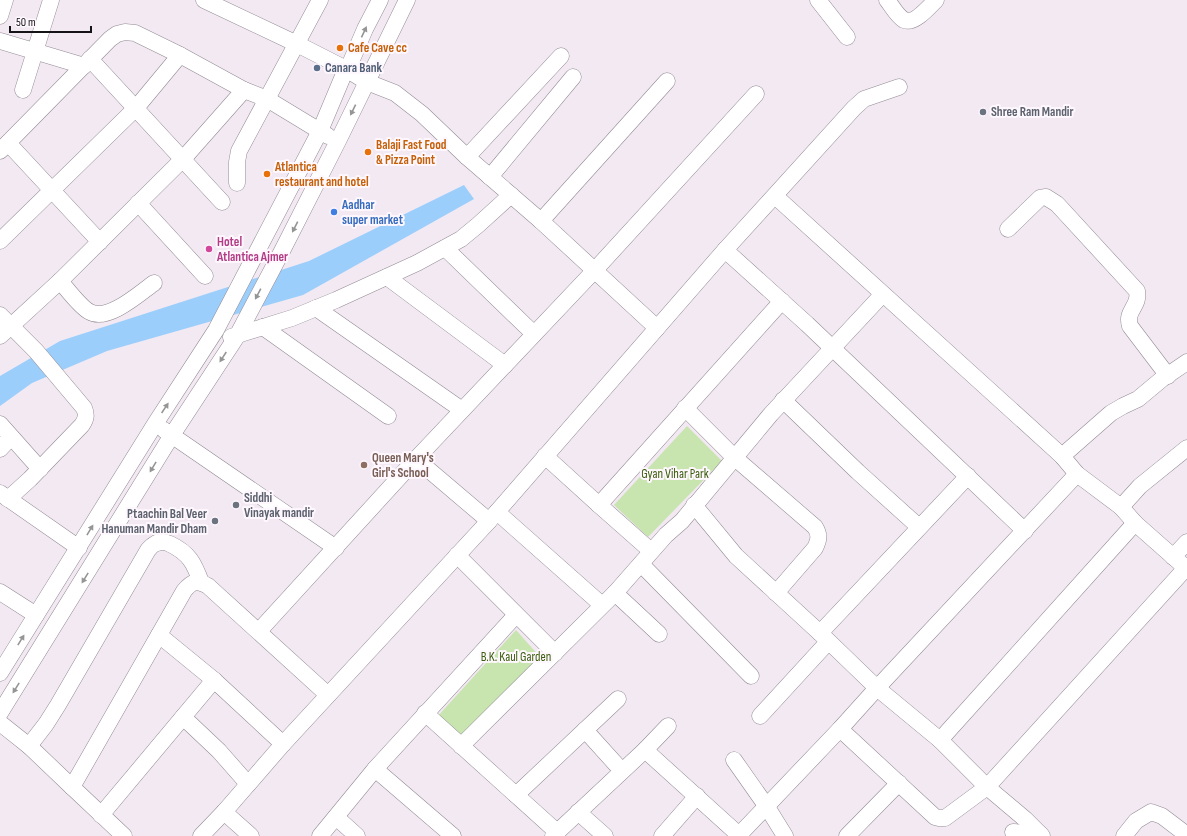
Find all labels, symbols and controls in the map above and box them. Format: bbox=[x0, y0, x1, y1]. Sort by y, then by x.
scale bar bbox=[10, 8, 91, 34]
text: 50 m bbox=[16, 15, 36, 30]
one-way arrow bbox=[361, 26, 367, 37]
place label: Cafe Cave cc bbox=[348, 40, 407, 56]
marker: Cafe Cave cc bbox=[335, 43, 345, 53]
place label: Canara Bank bbox=[325, 60, 382, 76]
marker: Canara Bank bbox=[312, 63, 322, 73]
place label: Shree Ram Mandir bbox=[991, 104, 1074, 120]
one-way arrow bbox=[350, 105, 356, 116]
marker: Shree Ram Mandir bbox=[978, 107, 988, 117]
place label: Balaji Fast Food & Pizza Point bbox=[376, 137, 447, 168]
marker: Balaji Fast Food & Pizza Point bbox=[363, 147, 373, 157]
place label: Atlantica restaurant and hotel bbox=[274, 159, 369, 190]
marker: Atlantica restaurant and hotel bbox=[262, 169, 272, 179]
place label: Aadhar super market bbox=[341, 197, 404, 228]
marker: Aadhar super market bbox=[329, 207, 339, 217]
one-way arrow bbox=[291, 221, 298, 232]
place label: Hotel Atlantica Ajmer bbox=[216, 234, 288, 265]
marker: Hotel Atlantica Ajmer bbox=[204, 244, 214, 254]
one-way arrow bbox=[255, 289, 262, 300]
one-way arrow bbox=[219, 352, 227, 362]
one-way arrow bbox=[161, 402, 169, 413]
place label: Queen Mary's Girl's School bbox=[372, 450, 434, 481]
marker: Queen Mary's Girl's School bbox=[359, 460, 369, 470]
one-way arrow bbox=[149, 461, 156, 473]
park label: Gyan Vihar Park bbox=[641, 466, 709, 482]
place label: Siddhi Vinayak mandir bbox=[244, 490, 314, 521]
marker: Siddhi Vinayak mandir bbox=[231, 500, 241, 510]
place label: Ptaachin Bal Veer Hanuman Mandir Dham bbox=[101, 506, 207, 537]
marker: Ptaachin Bal Veer Hanuman Mandir Dham bbox=[210, 516, 220, 526]
one-way arrow bbox=[86, 524, 93, 536]
one-way arrow bbox=[81, 572, 88, 583]
one-way arrow bbox=[17, 634, 24, 646]
park label: B.K. Kaul Garden bbox=[481, 649, 551, 665]
one-way arrow bbox=[12, 682, 19, 694]

